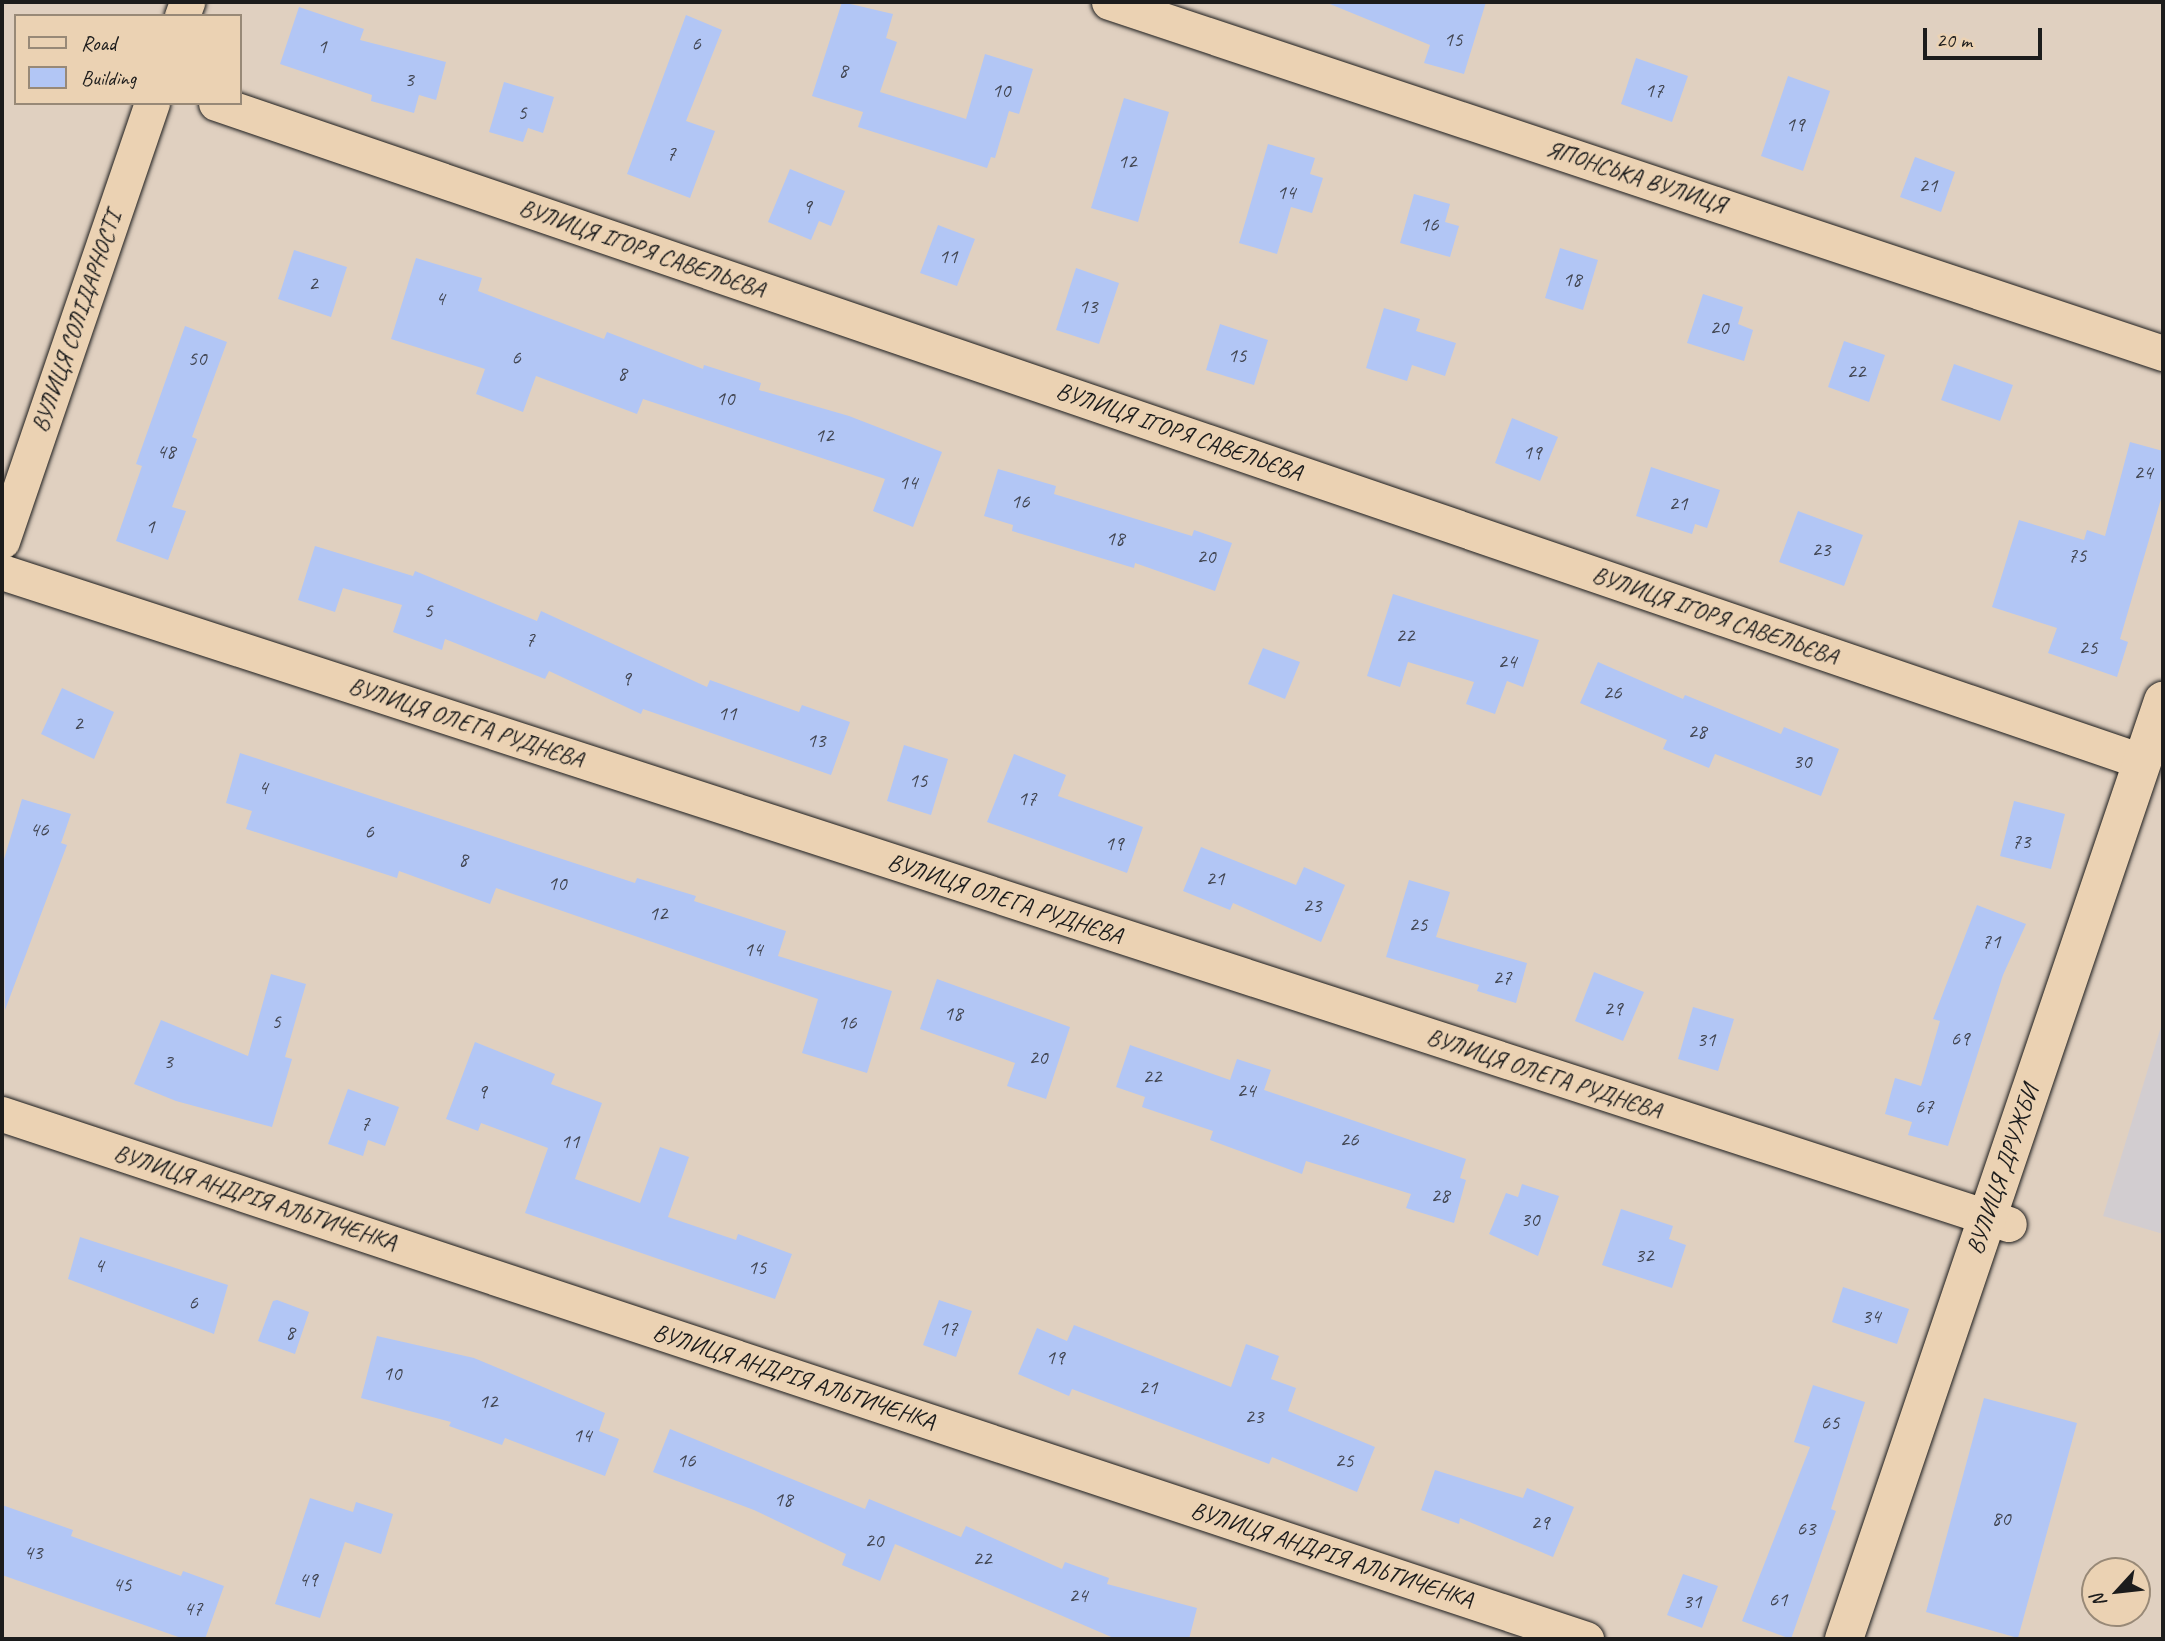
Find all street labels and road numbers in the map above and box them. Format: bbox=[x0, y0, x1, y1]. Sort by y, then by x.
street label: ЯПОНСЬКА ВУЛИЦЯ bbox=[1543, 135, 1729, 219]
street label: ВУЛИЦЯ ІГОРЯ САВЕЛЬЄВА bbox=[516, 194, 768, 304]
street label: ВУЛИЦЯ СОЛІДАРНОСТІ bbox=[26, 208, 128, 436]
street label: ВУЛИЦЯ ІГОРЯ САВЕЛЬЄВА bbox=[1053, 377, 1305, 487]
street label: ВУЛИЦЯ ІГОРЯ САВЕЛЬЄВА bbox=[1589, 561, 1841, 671]
street label: ВУЛИЦЯ ОЛЕГА РУДНЄВА bbox=[344, 671, 588, 775]
street label: ВУЛИЦЯ ОЛЕГА РУДНЄВА bbox=[883, 847, 1127, 951]
street label: ВУЛИЦЯ ОЛЕГА РУДНЄВА bbox=[1422, 1022, 1666, 1126]
street label: ВУЛИЦЯ ДРУЖБИ bbox=[1961, 1082, 2045, 1258]
street label: ВУЛИЦЯ АНДРІЯ АЛЬТИЧЕНКА bbox=[110, 1139, 400, 1257]
street label: ВУЛИЦЯ АНДРІЯ АЛЬТИЧЕНКА bbox=[649, 1318, 939, 1436]
street label: ВУЛИЦЯ АНДРІЯ АЛЬТИЧЕНКА bbox=[1187, 1496, 1477, 1614]

